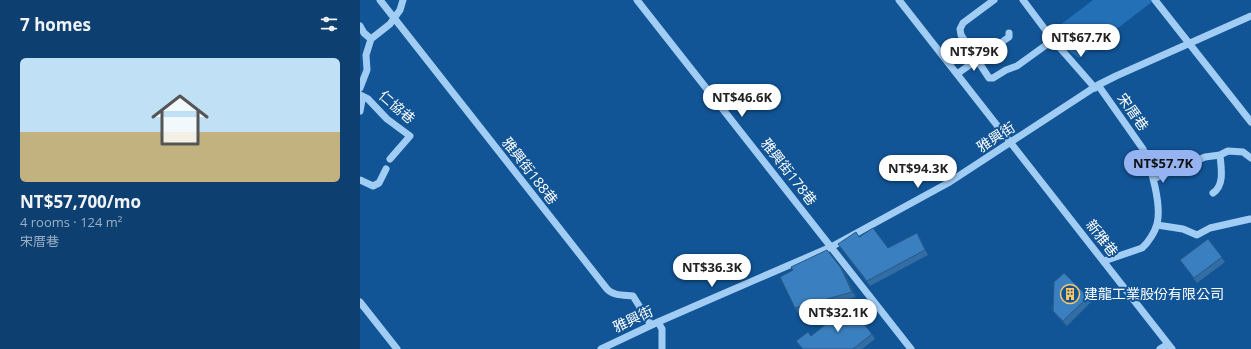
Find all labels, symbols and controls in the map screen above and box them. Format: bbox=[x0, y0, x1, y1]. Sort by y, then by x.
text: 7 homes bbox=[20, 13, 91, 36]
icon: filters bbox=[318, 13, 340, 35]
pin: NT$67.7K bbox=[1040, 24, 1122, 58]
text: NT$67.7K bbox=[1051, 28, 1111, 46]
pin: NT$79K bbox=[941, 38, 1007, 72]
text: NT$79K bbox=[949, 42, 999, 60]
icon: home bbox=[144, 84, 216, 156]
pin: NT$46.6K bbox=[701, 84, 783, 118]
street label: 仁協巷 bbox=[375, 86, 419, 128]
text: NT$46.6K bbox=[712, 88, 772, 106]
street label: 宋厝巷 bbox=[1114, 89, 1153, 134]
street label: 雅興街 bbox=[973, 117, 1019, 156]
street label: 雅興街188巷 bbox=[498, 133, 563, 208]
street label: 雅興街178巷 bbox=[757, 134, 822, 209]
pin: NT$57.7K bbox=[1122, 150, 1204, 184]
text: NT$57.7K bbox=[1133, 154, 1193, 172]
pin: NT$94.3K bbox=[877, 155, 959, 189]
text: NT$94.3K bbox=[888, 159, 948, 177]
text: NT$57,700/mo bbox=[20, 190, 141, 213]
text: 4 rooms · 124 m² bbox=[20, 213, 122, 231]
street label: 新雅巷 bbox=[1082, 215, 1123, 260]
text: 宋厝巷 bbox=[20, 232, 59, 250]
pin: NT$36.3K bbox=[671, 254, 753, 288]
text: NT$36.3K bbox=[682, 258, 742, 276]
building icon: 建龍工業股份有限公司 bbox=[1059, 283, 1081, 305]
place label: 建龍工業股份有限公司 bbox=[1084, 284, 1224, 303]
pin: NT$32.1K bbox=[797, 299, 879, 333]
street label: 雅興街 bbox=[610, 301, 656, 336]
text: NT$32.1K bbox=[808, 303, 868, 321]

